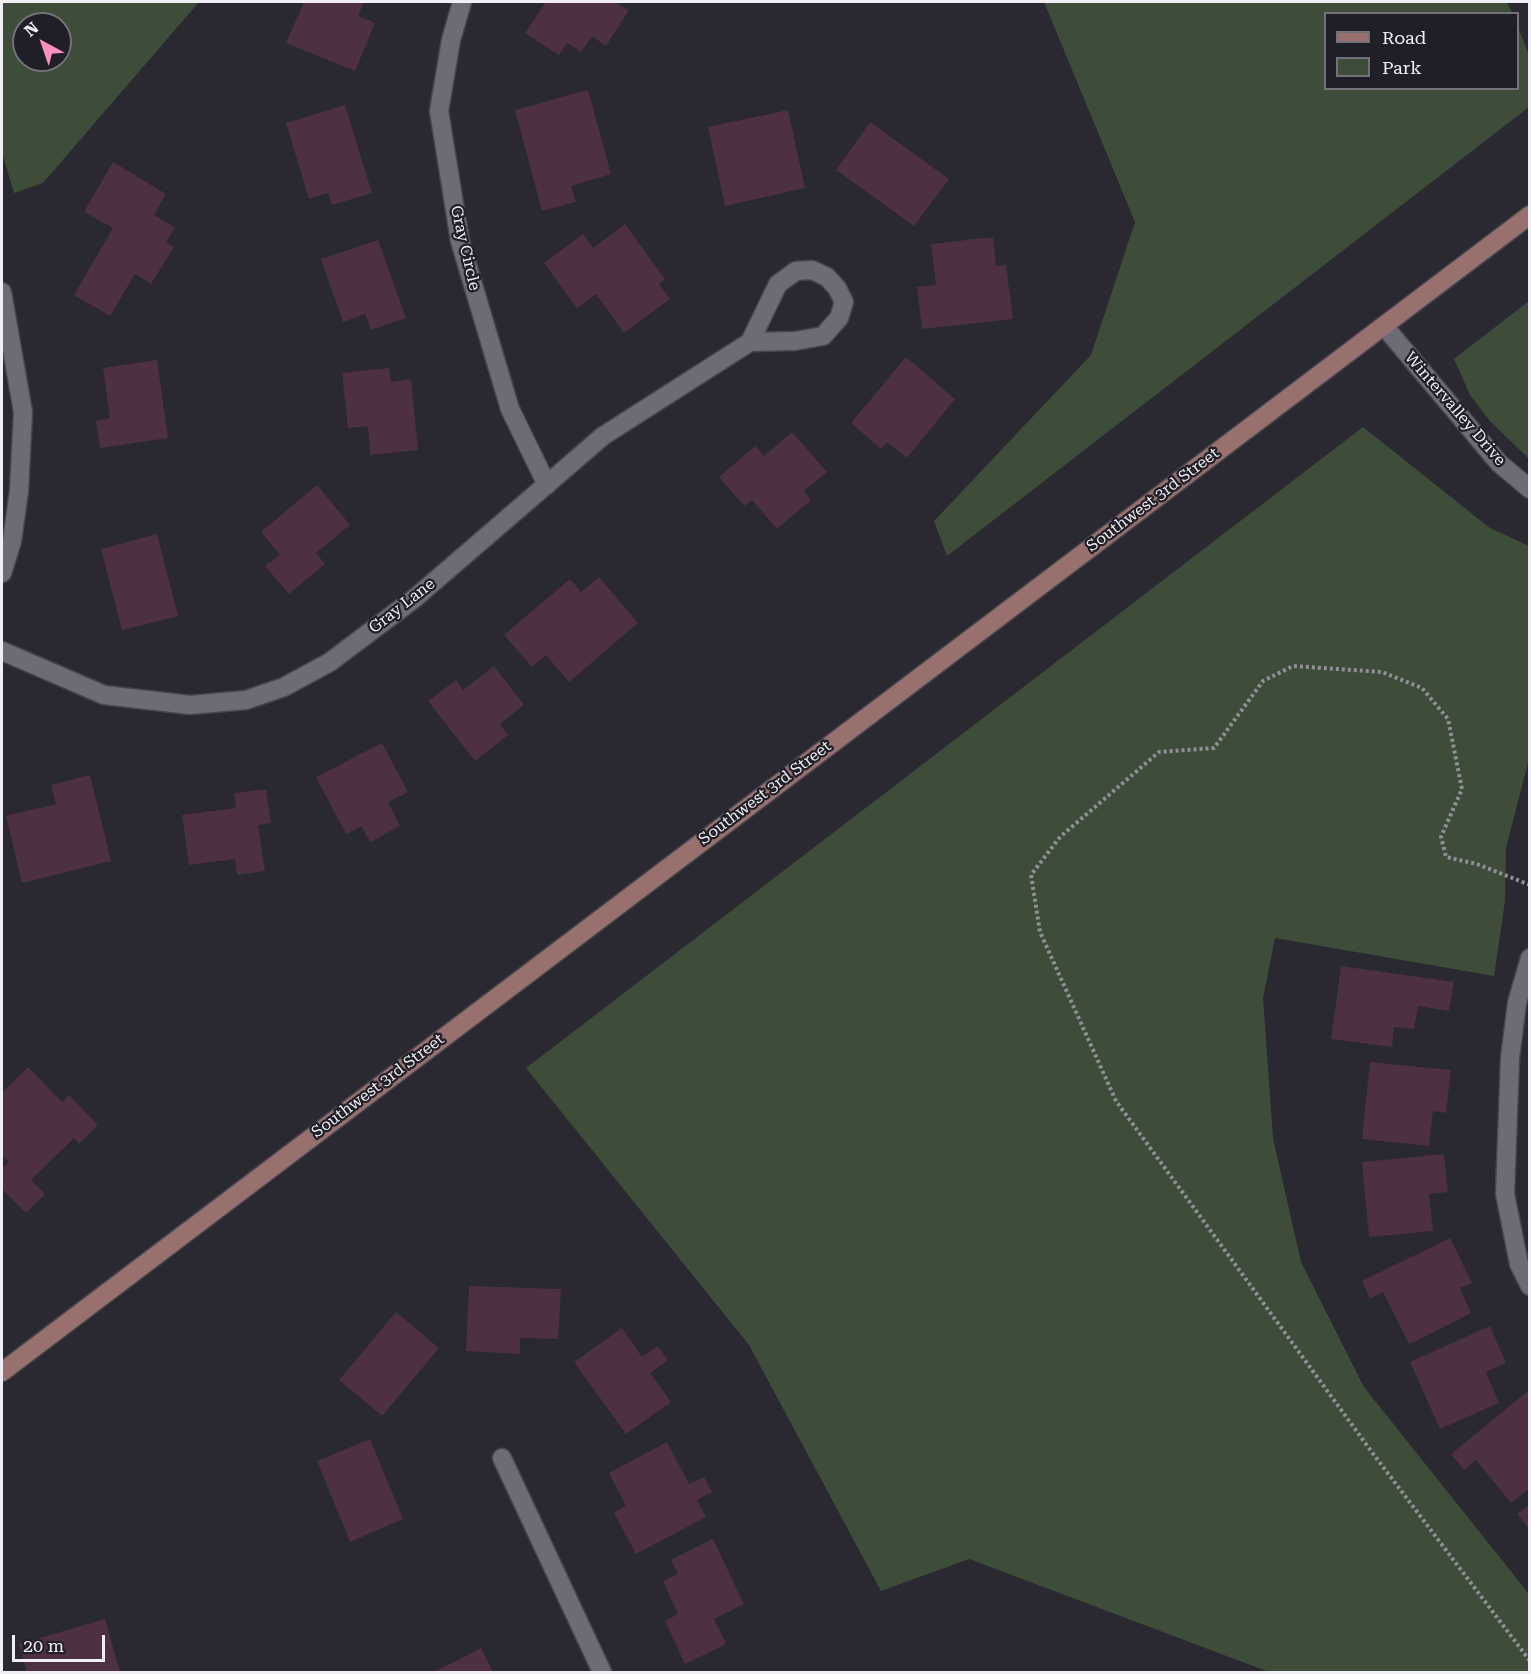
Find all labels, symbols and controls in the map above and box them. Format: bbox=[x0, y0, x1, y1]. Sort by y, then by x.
north arrow bbox=[12, 12, 72, 72]
legend bbox=[1324, 12, 1519, 90]
text: N bbox=[21, 18, 42, 41]
text: Road bbox=[1382, 27, 1426, 48]
text: Park bbox=[1382, 57, 1422, 78]
street label: Gray Circle bbox=[446, 204, 484, 292]
street label: Wintervalley Drive bbox=[1400, 348, 1510, 470]
street label: Southwest 3rd Street bbox=[1083, 444, 1223, 556]
street label: Gray Lane bbox=[365, 574, 439, 638]
street label: Southwest 3rd Street bbox=[695, 737, 835, 849]
street label: Southwest 3rd Street bbox=[308, 1030, 448, 1142]
scale bar bbox=[15, 1623, 108, 1661]
text: 20 m bbox=[23, 1635, 64, 1656]

